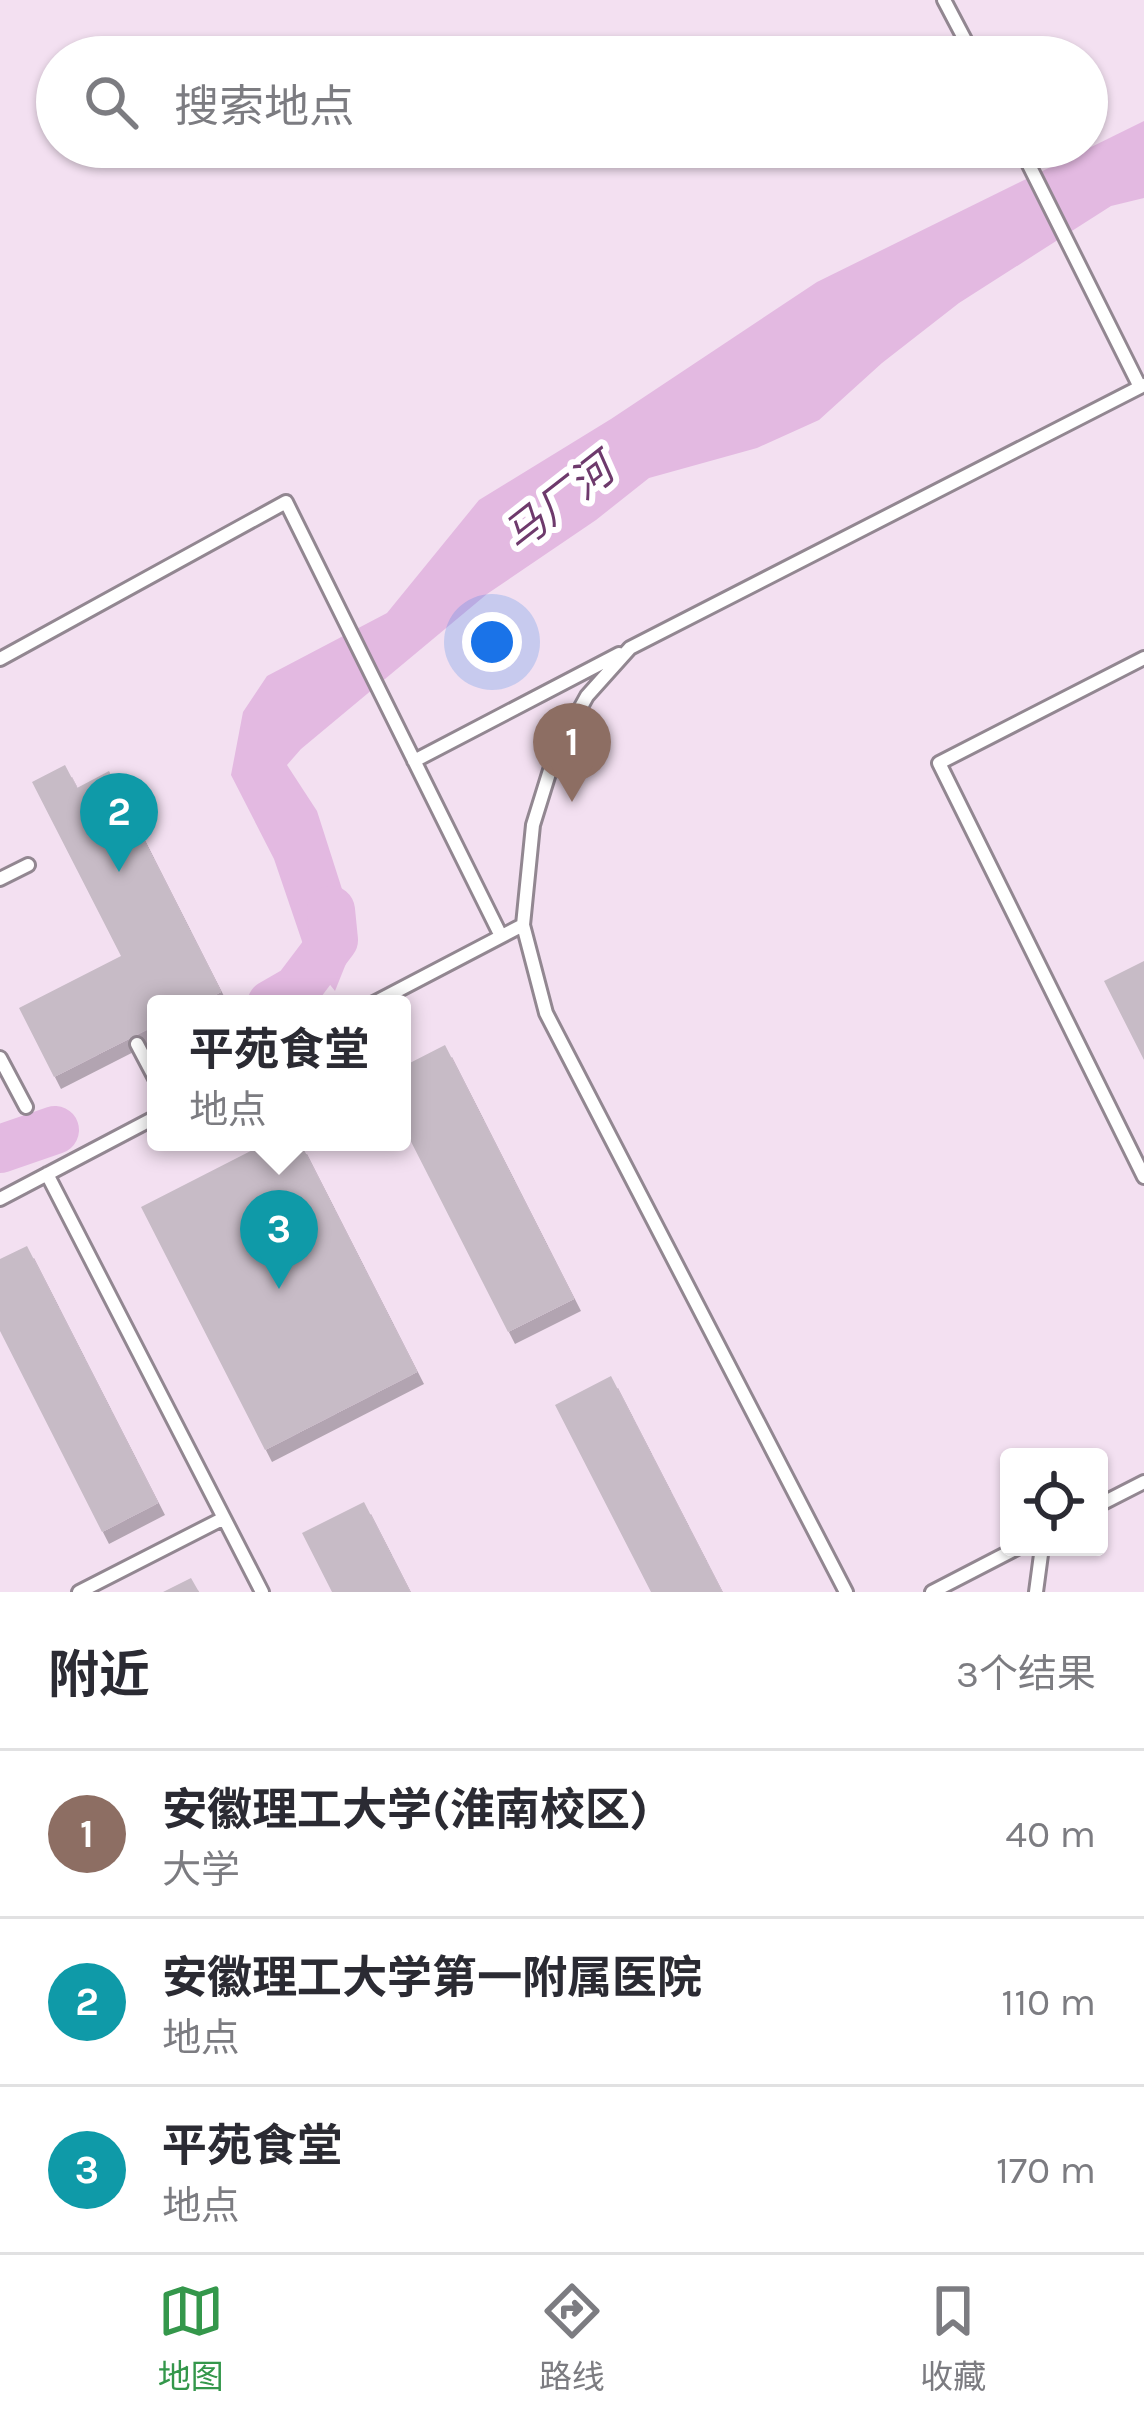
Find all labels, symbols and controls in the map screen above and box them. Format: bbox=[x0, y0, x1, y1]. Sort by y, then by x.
search box bbox=[36, 36, 1108, 168]
icon: search bbox=[78, 69, 144, 135]
text: 搜索地点 bbox=[174, 81, 354, 133]
water label: 马厂河 bbox=[494, 440, 629, 561]
your location bbox=[462, 612, 522, 672]
pin: 1 bbox=[533, 703, 611, 802]
pin: 2 bbox=[80, 773, 158, 872]
popup bbox=[147, 995, 411, 1151]
text: 平苑食堂 bbox=[189, 1024, 369, 1076]
text: 地点 bbox=[189, 1087, 267, 1133]
pin: 3 bbox=[240, 1190, 318, 1289]
map controls bbox=[1000, 1448, 1108, 1556]
button: locate bbox=[1000, 1448, 1108, 1556]
text: 附近 bbox=[48, 1645, 150, 1705]
text: 3个结果 bbox=[956, 1651, 1096, 1697]
text: 安徽理工大学(淮南校区) bbox=[162, 1784, 648, 1836]
text: 1 bbox=[80, 1811, 94, 1857]
text: 40 m bbox=[1005, 1811, 1096, 1857]
text: 大学 bbox=[162, 1847, 240, 1893]
text: 安徽理工大学第一附属医院 bbox=[162, 1952, 702, 2004]
text: 2 bbox=[75, 1979, 99, 2025]
text: 110 m bbox=[1001, 1979, 1096, 2025]
text: 地点 bbox=[162, 2015, 240, 2061]
text: 平苑食堂 bbox=[162, 2120, 342, 2172]
text: 3 bbox=[75, 2147, 99, 2193]
text: 170 m bbox=[996, 2147, 1096, 2193]
text: 地点 bbox=[162, 2183, 240, 2229]
tab: 地图 bbox=[158, 2278, 224, 2398]
tab: 路线 bbox=[539, 2278, 605, 2398]
tab: 收藏 bbox=[920, 2278, 986, 2398]

